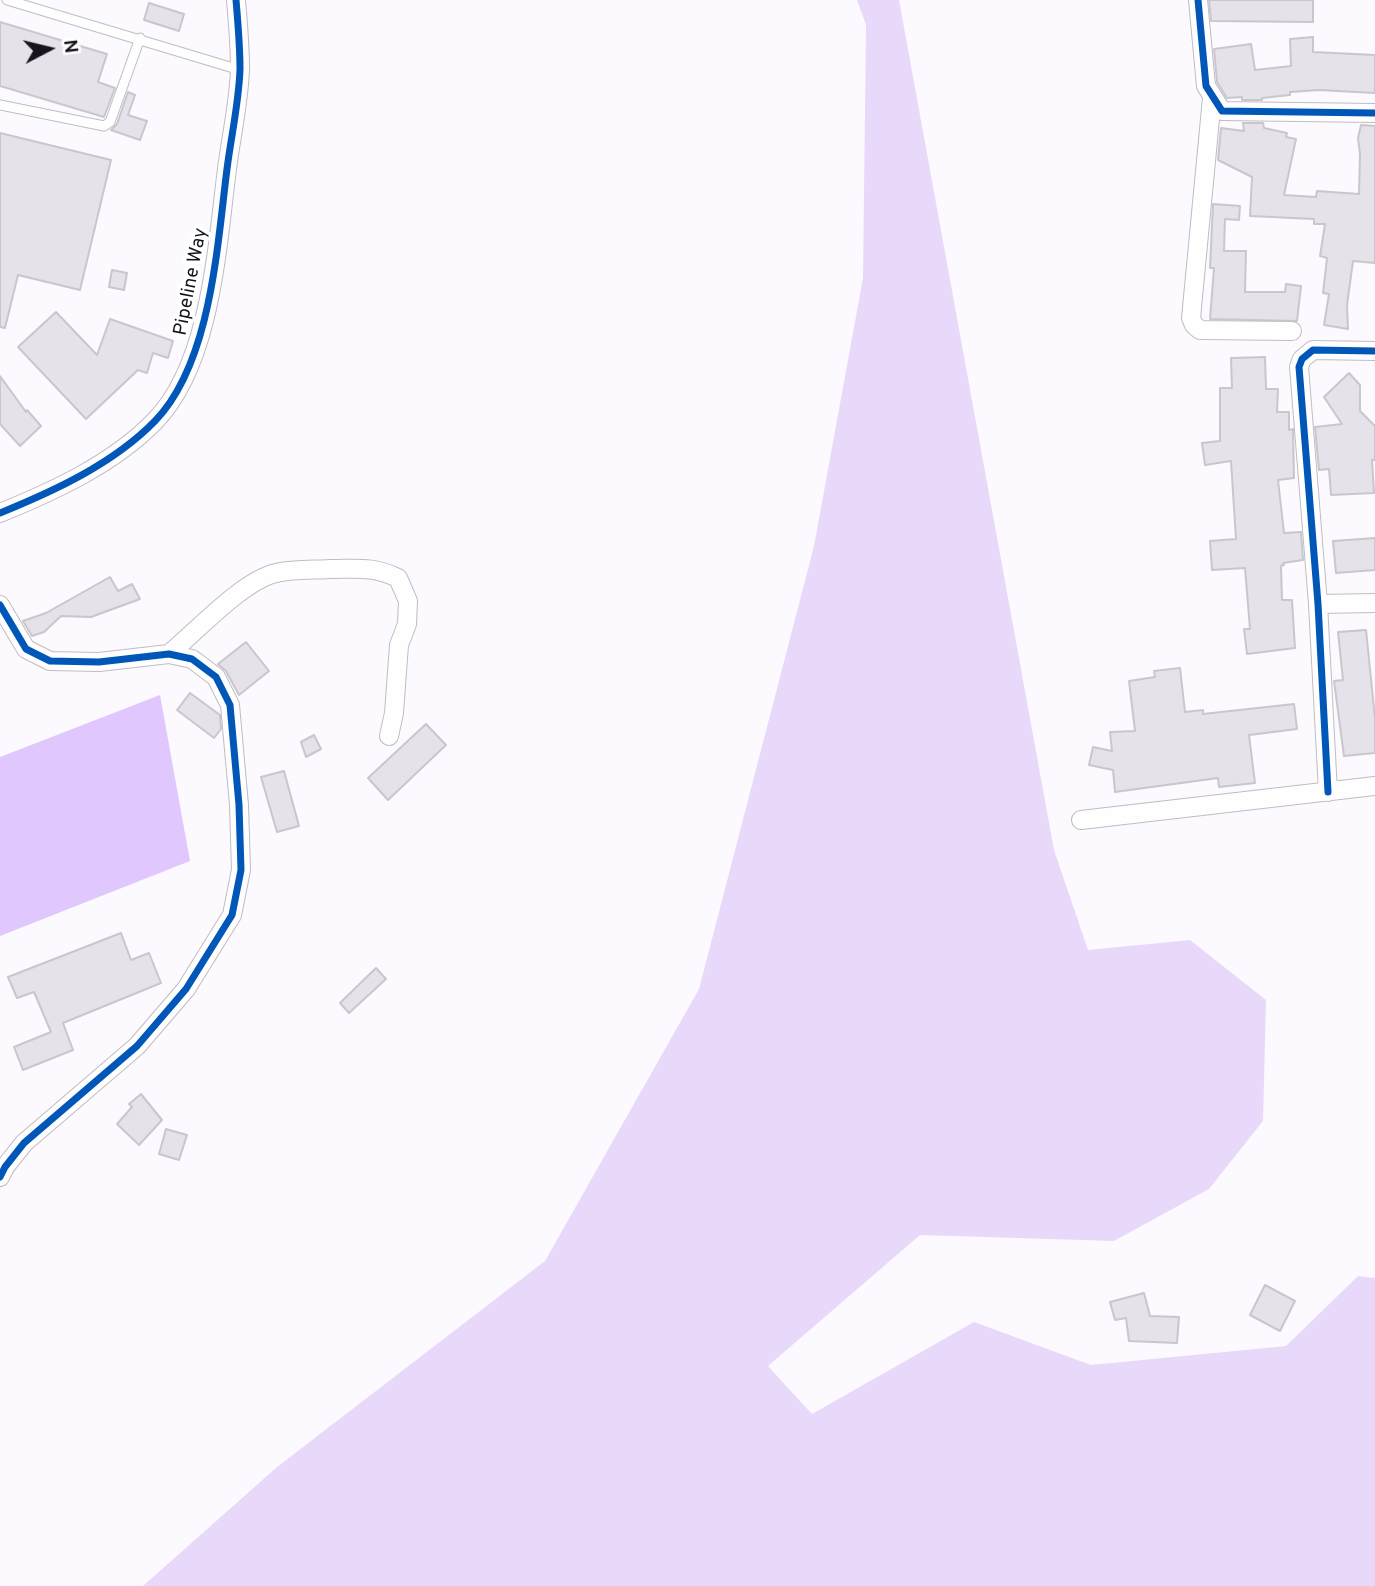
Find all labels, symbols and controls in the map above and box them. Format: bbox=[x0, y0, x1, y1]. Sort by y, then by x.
north arrow bbox=[14, 14, 84, 84]
text: N bbox=[57, 38, 83, 55]
street label: Pipeline Way bbox=[170, 226, 214, 338]

